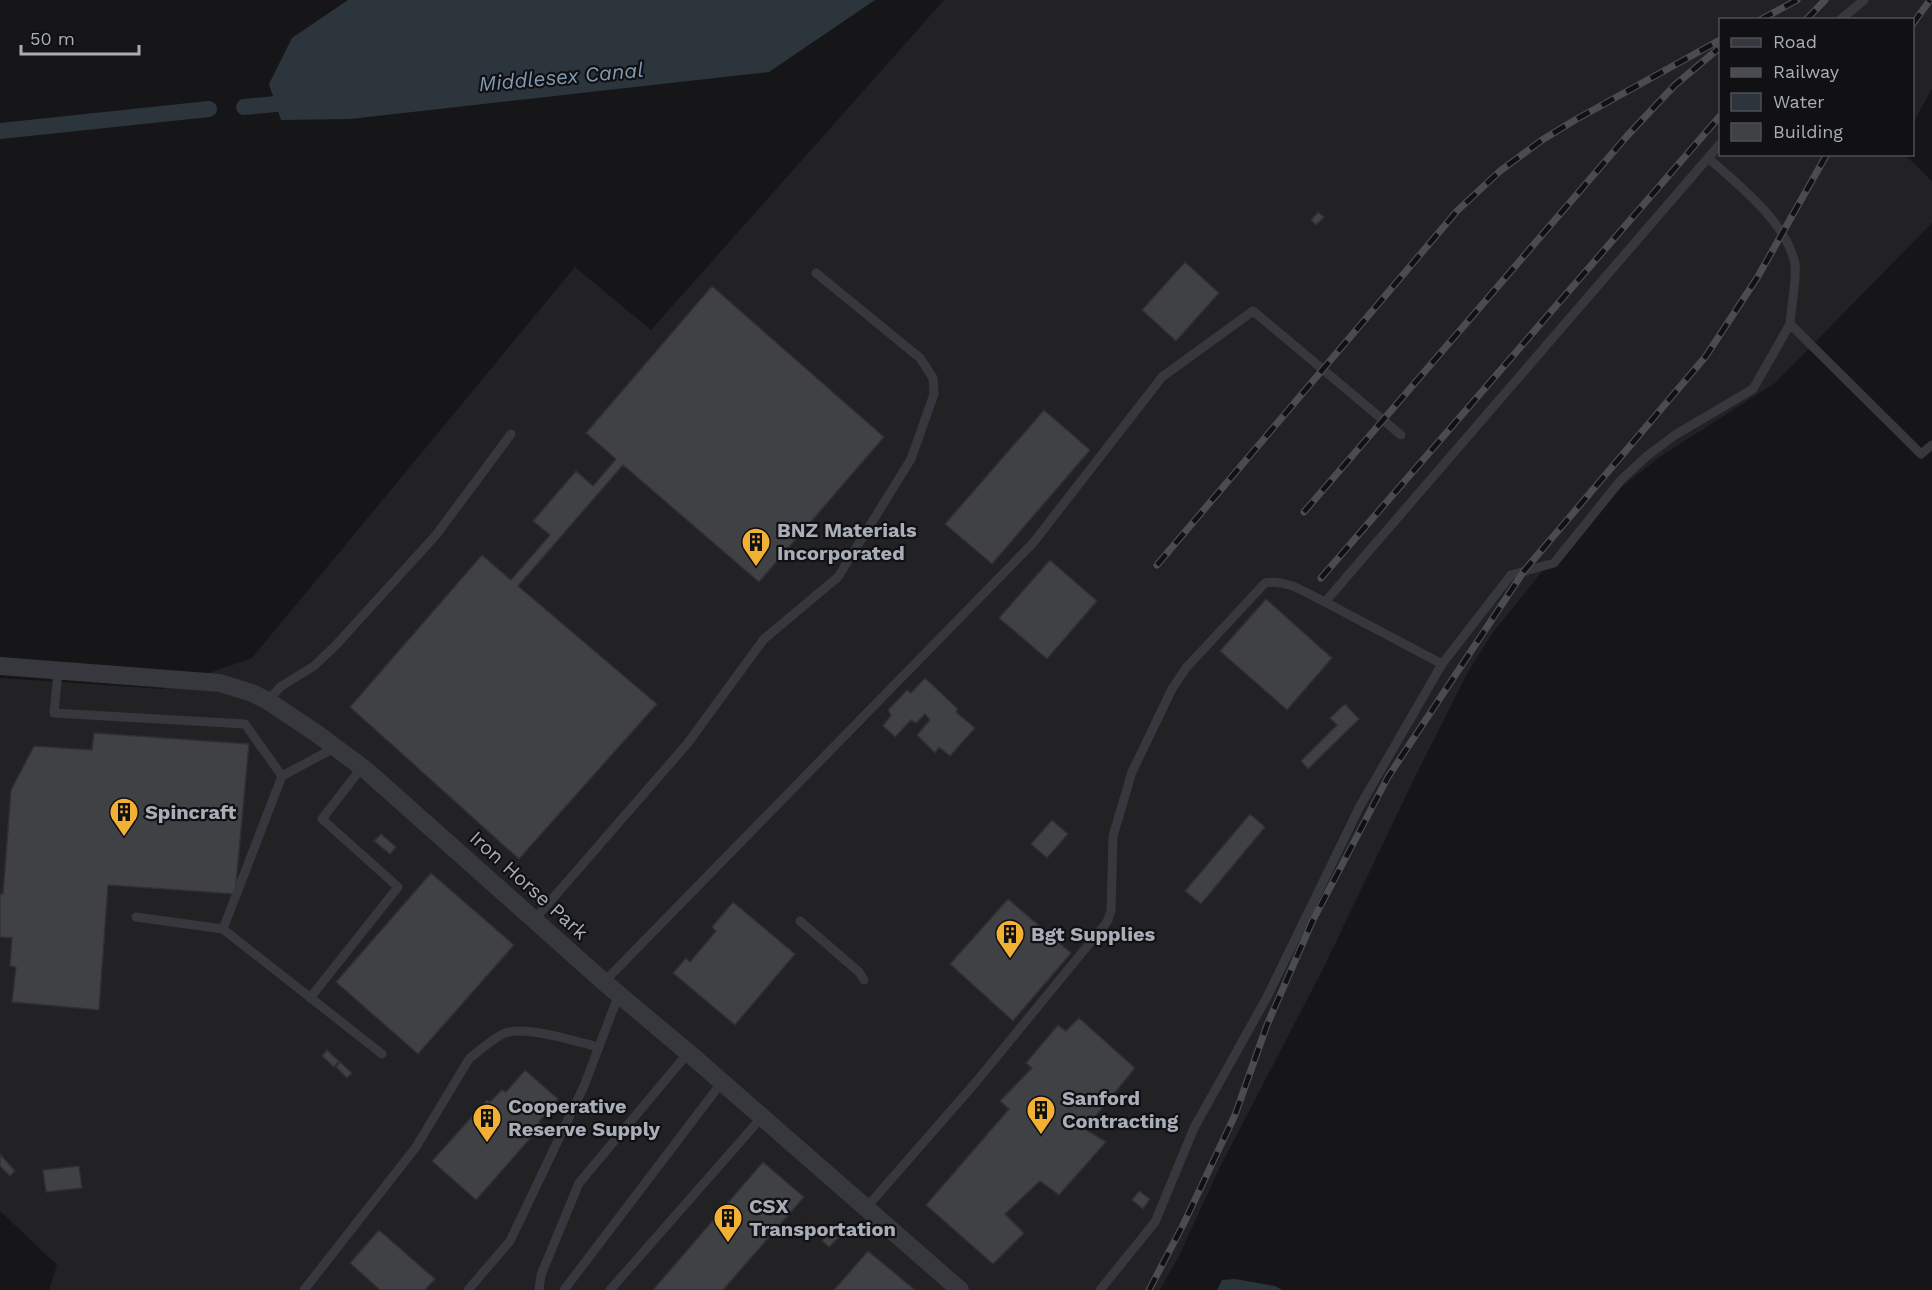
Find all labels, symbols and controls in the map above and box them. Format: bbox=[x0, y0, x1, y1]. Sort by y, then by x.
scale bar bbox=[21, 18, 140, 56]
legend bbox=[1719, 18, 1914, 156]
text: 50 m bbox=[30, 28, 75, 49]
text: Road bbox=[1773, 31, 1817, 52]
water label: Middlesex Canal bbox=[477, 57, 644, 96]
text: Railway bbox=[1773, 61, 1840, 82]
text: Water bbox=[1773, 91, 1825, 112]
text: Building bbox=[1773, 121, 1843, 142]
place label: BNZ Materials Incorporated bbox=[777, 518, 917, 565]
building icon: BNZ Materials Incorporated bbox=[740, 526, 772, 568]
building icon: Spincraft bbox=[108, 796, 140, 838]
place label: Spincraft bbox=[145, 800, 237, 824]
street label: Iron Horse Park bbox=[465, 826, 593, 944]
building icon: Bgt Supplies bbox=[994, 918, 1026, 960]
place label: Bgt Supplies bbox=[1031, 922, 1156, 946]
place label: Sanford Contracting bbox=[1062, 1086, 1179, 1133]
place label: Cooperative Reserve Supply bbox=[508, 1094, 661, 1141]
building icon: Sanford Contracting bbox=[1025, 1094, 1057, 1136]
building icon: Cooperative Reserve Supply bbox=[471, 1102, 503, 1144]
place label: CSX Transportation bbox=[749, 1194, 896, 1241]
building icon: CSX Transportation bbox=[712, 1202, 744, 1244]

